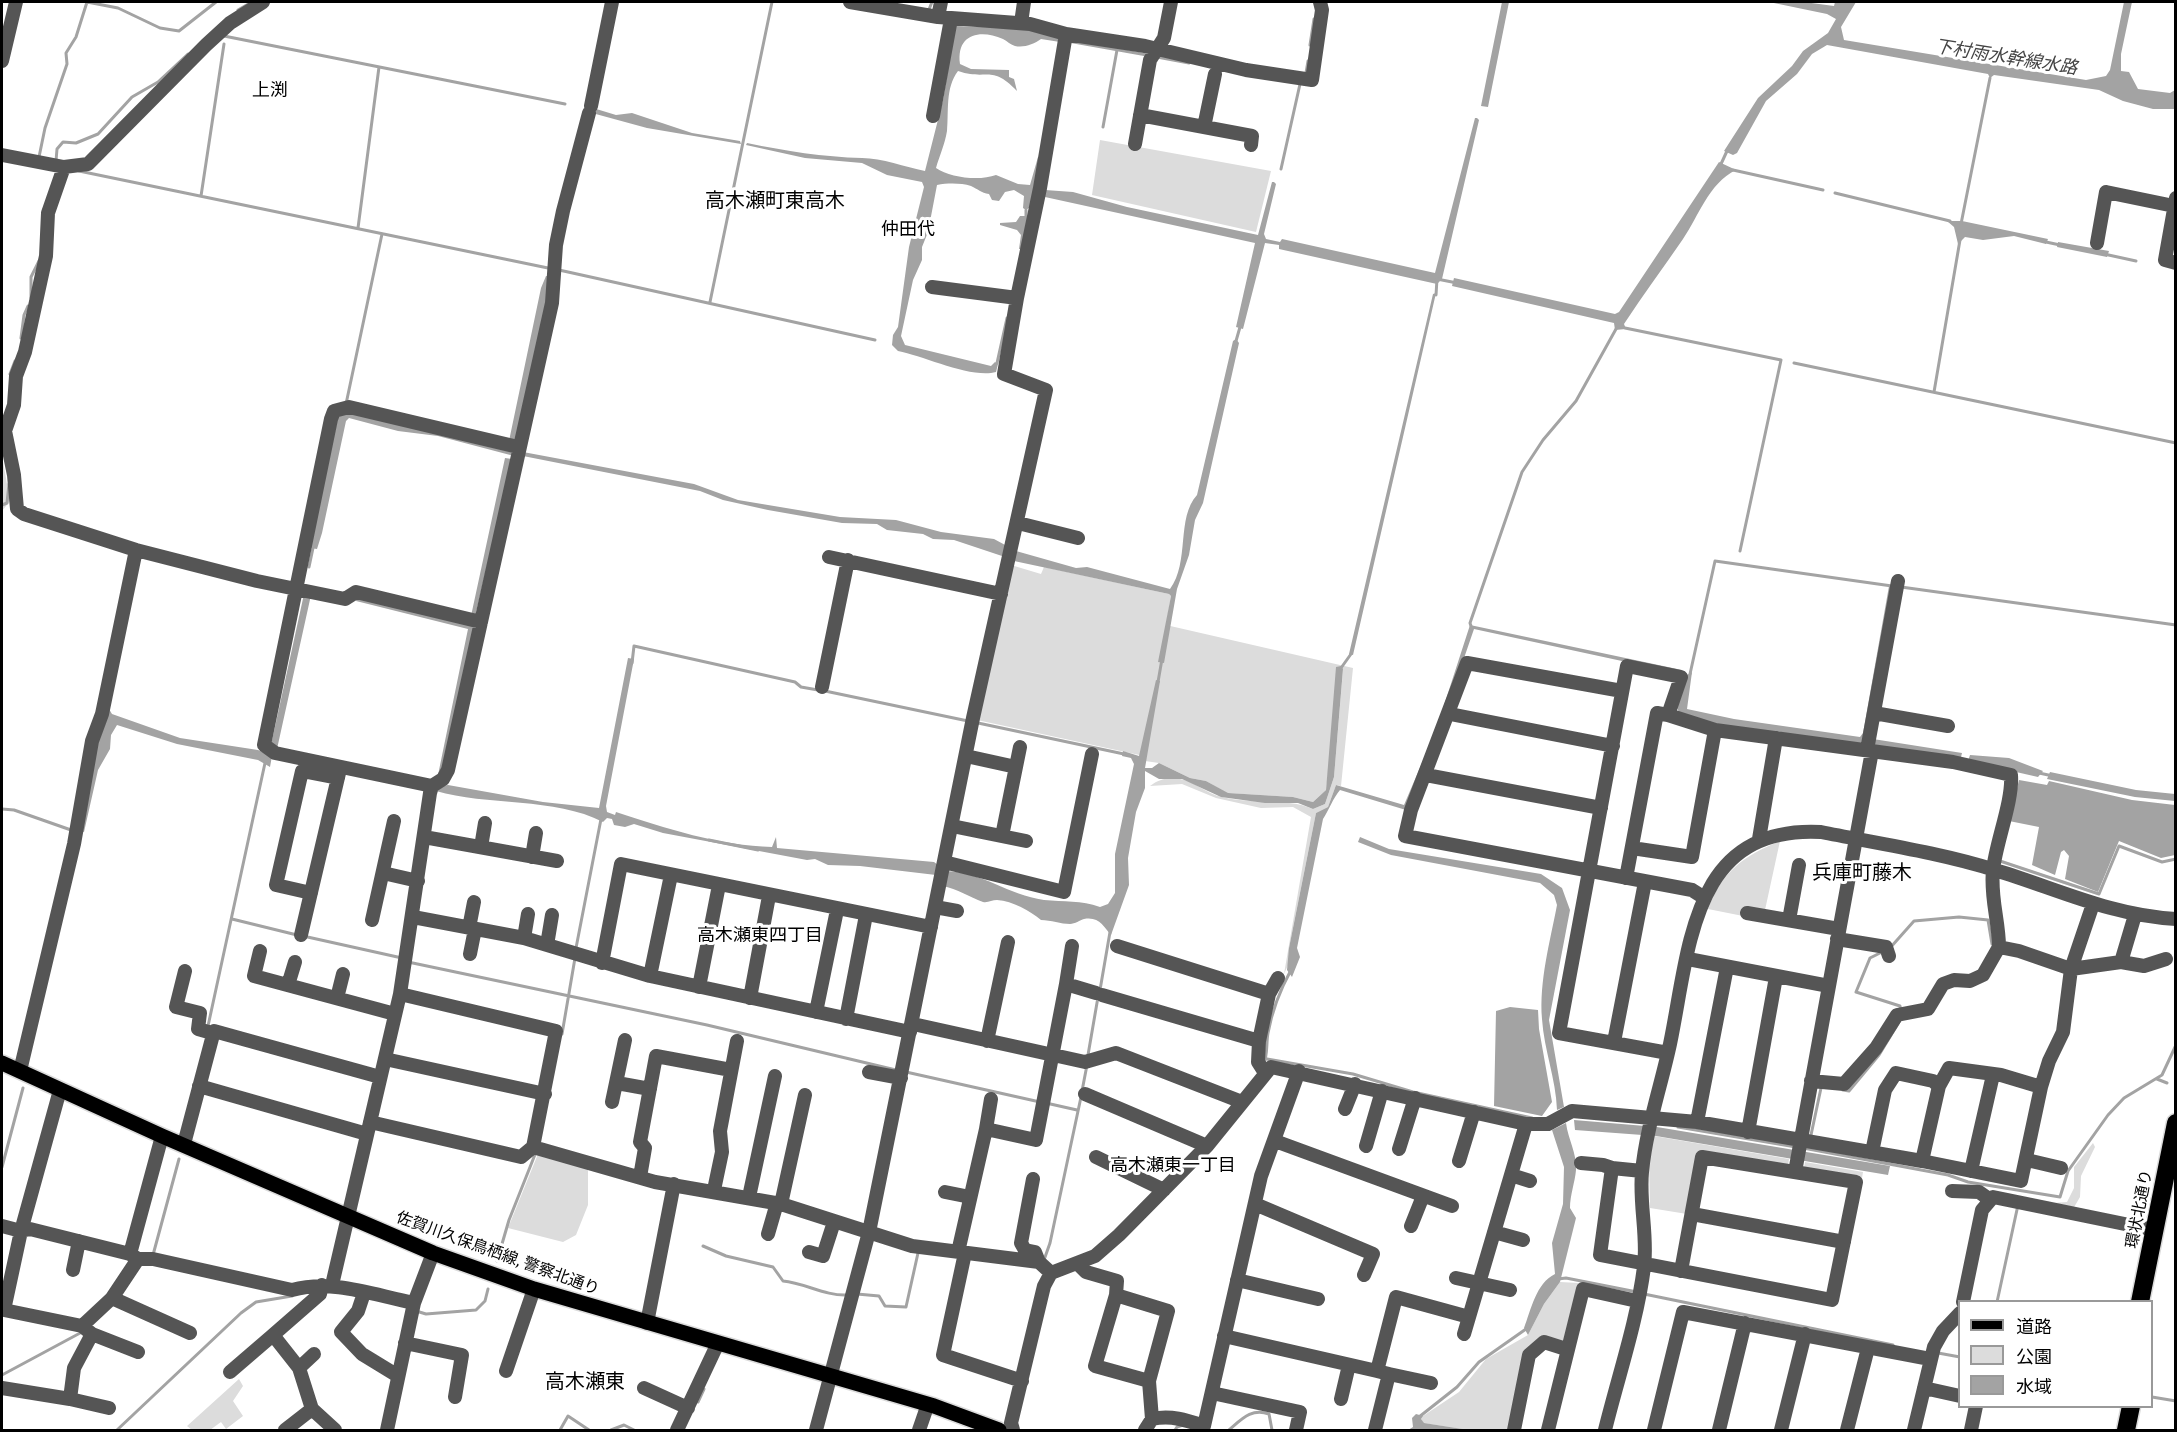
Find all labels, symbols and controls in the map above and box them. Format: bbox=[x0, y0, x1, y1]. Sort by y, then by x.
water label: 下村雨水幹線水路 bbox=[1933, 35, 2079, 79]
district label: 上渕 bbox=[252, 79, 288, 101]
district label: 高木瀬町東高木 bbox=[705, 188, 845, 212]
district label: 仲田代 bbox=[881, 218, 935, 240]
district label: 兵庫町藤木 bbox=[1812, 860, 1912, 884]
district label: 高木瀬東四丁目 bbox=[697, 924, 823, 946]
district label: 高木瀬東一丁目 bbox=[1110, 1154, 1236, 1176]
street label: 環状北通り bbox=[2122, 1168, 2156, 1250]
street label: 佐賀川久保鳥栖線, 警察北通り bbox=[394, 1207, 602, 1299]
legend bbox=[1958, 1300, 2153, 1408]
text: 道路 bbox=[2016, 1315, 2052, 1337]
text: 公園 bbox=[2016, 1345, 2052, 1367]
district label: 高木瀬東 bbox=[545, 1369, 625, 1393]
text: 水域 bbox=[2016, 1375, 2052, 1397]

